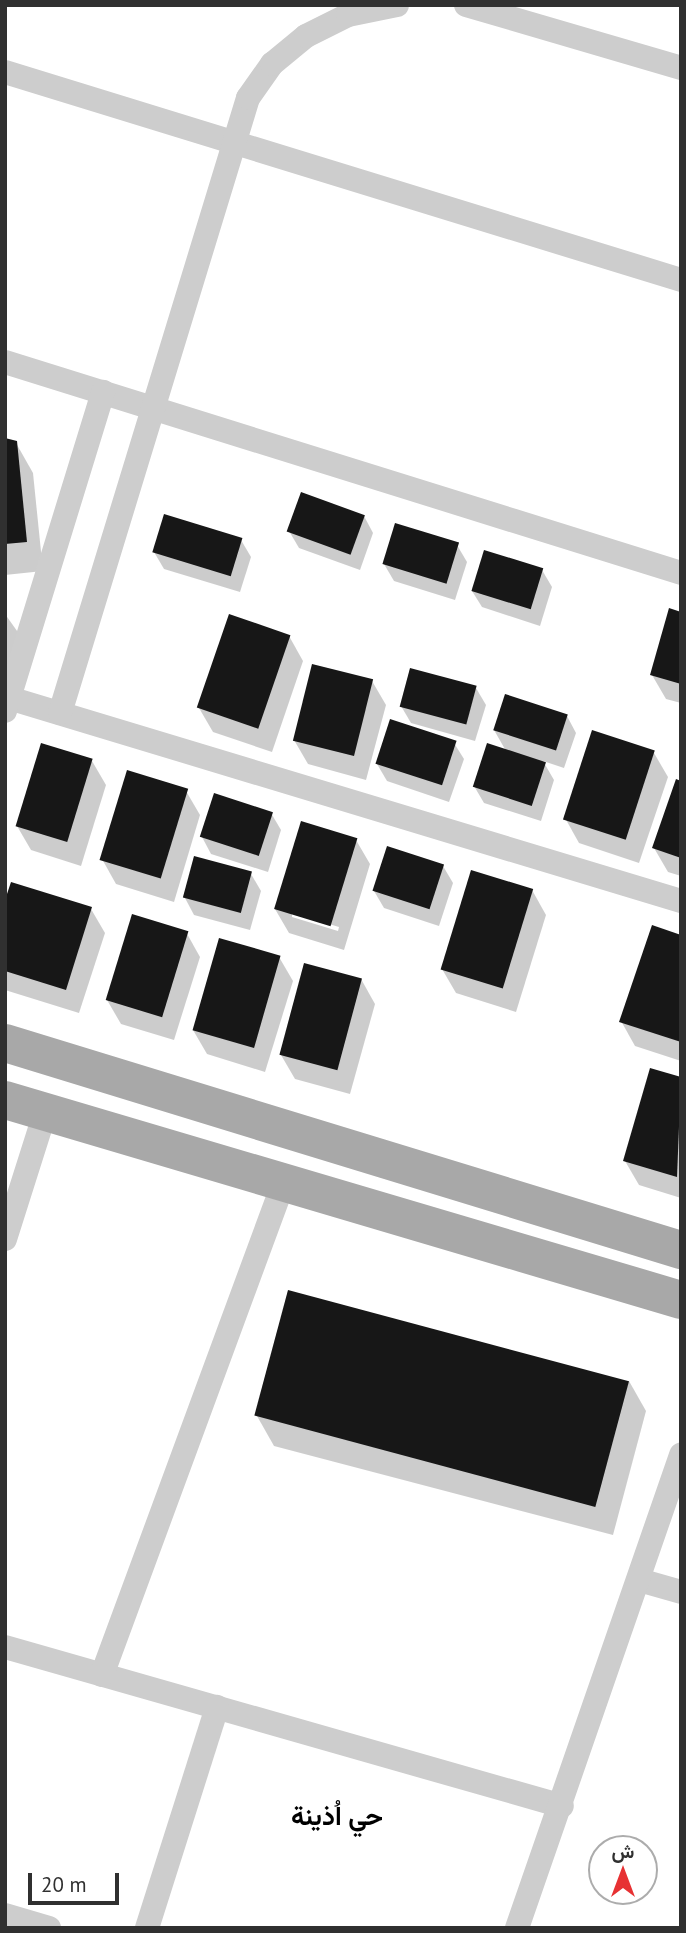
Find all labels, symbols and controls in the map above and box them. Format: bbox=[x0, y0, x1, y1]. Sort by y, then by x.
district label: حي اُذينة bbox=[291, 1800, 383, 1832]
north arrow bbox=[588, 1835, 658, 1905]
text: ش bbox=[612, 1839, 634, 1863]
scale bar bbox=[32, 1860, 122, 1904]
text: 20 m bbox=[41, 1871, 87, 1898]

